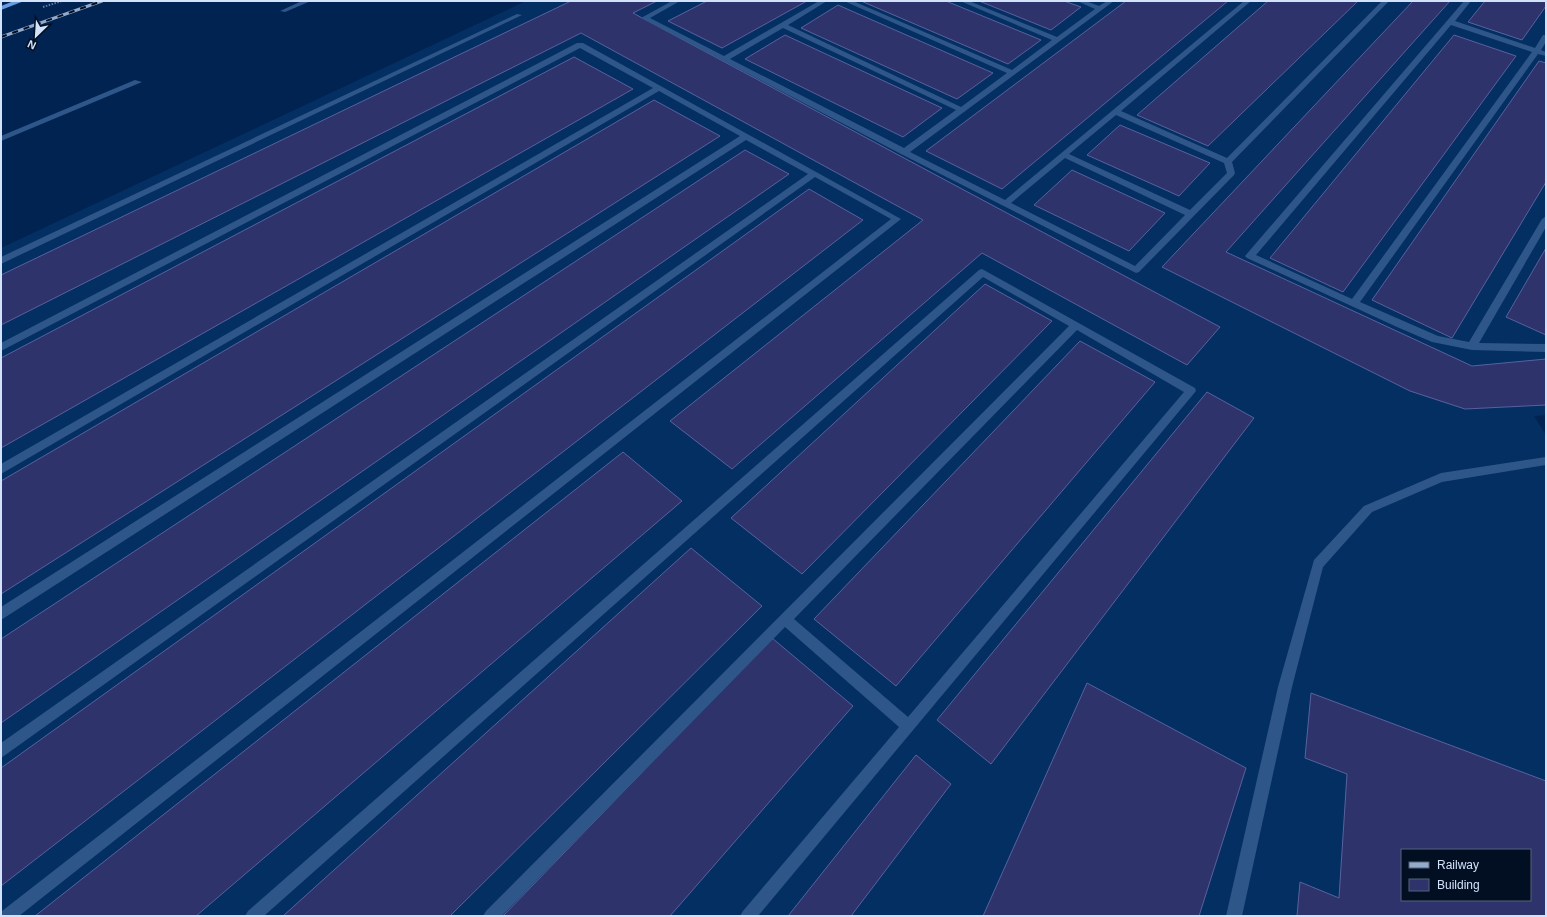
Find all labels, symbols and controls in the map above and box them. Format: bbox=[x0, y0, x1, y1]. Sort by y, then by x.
north arrow bbox=[16, 16, 56, 56]
text: N bbox=[26, 38, 38, 52]
legend bbox=[1401, 849, 1531, 901]
text: Railway bbox=[1437, 858, 1479, 872]
text: Building bbox=[1437, 878, 1480, 892]

